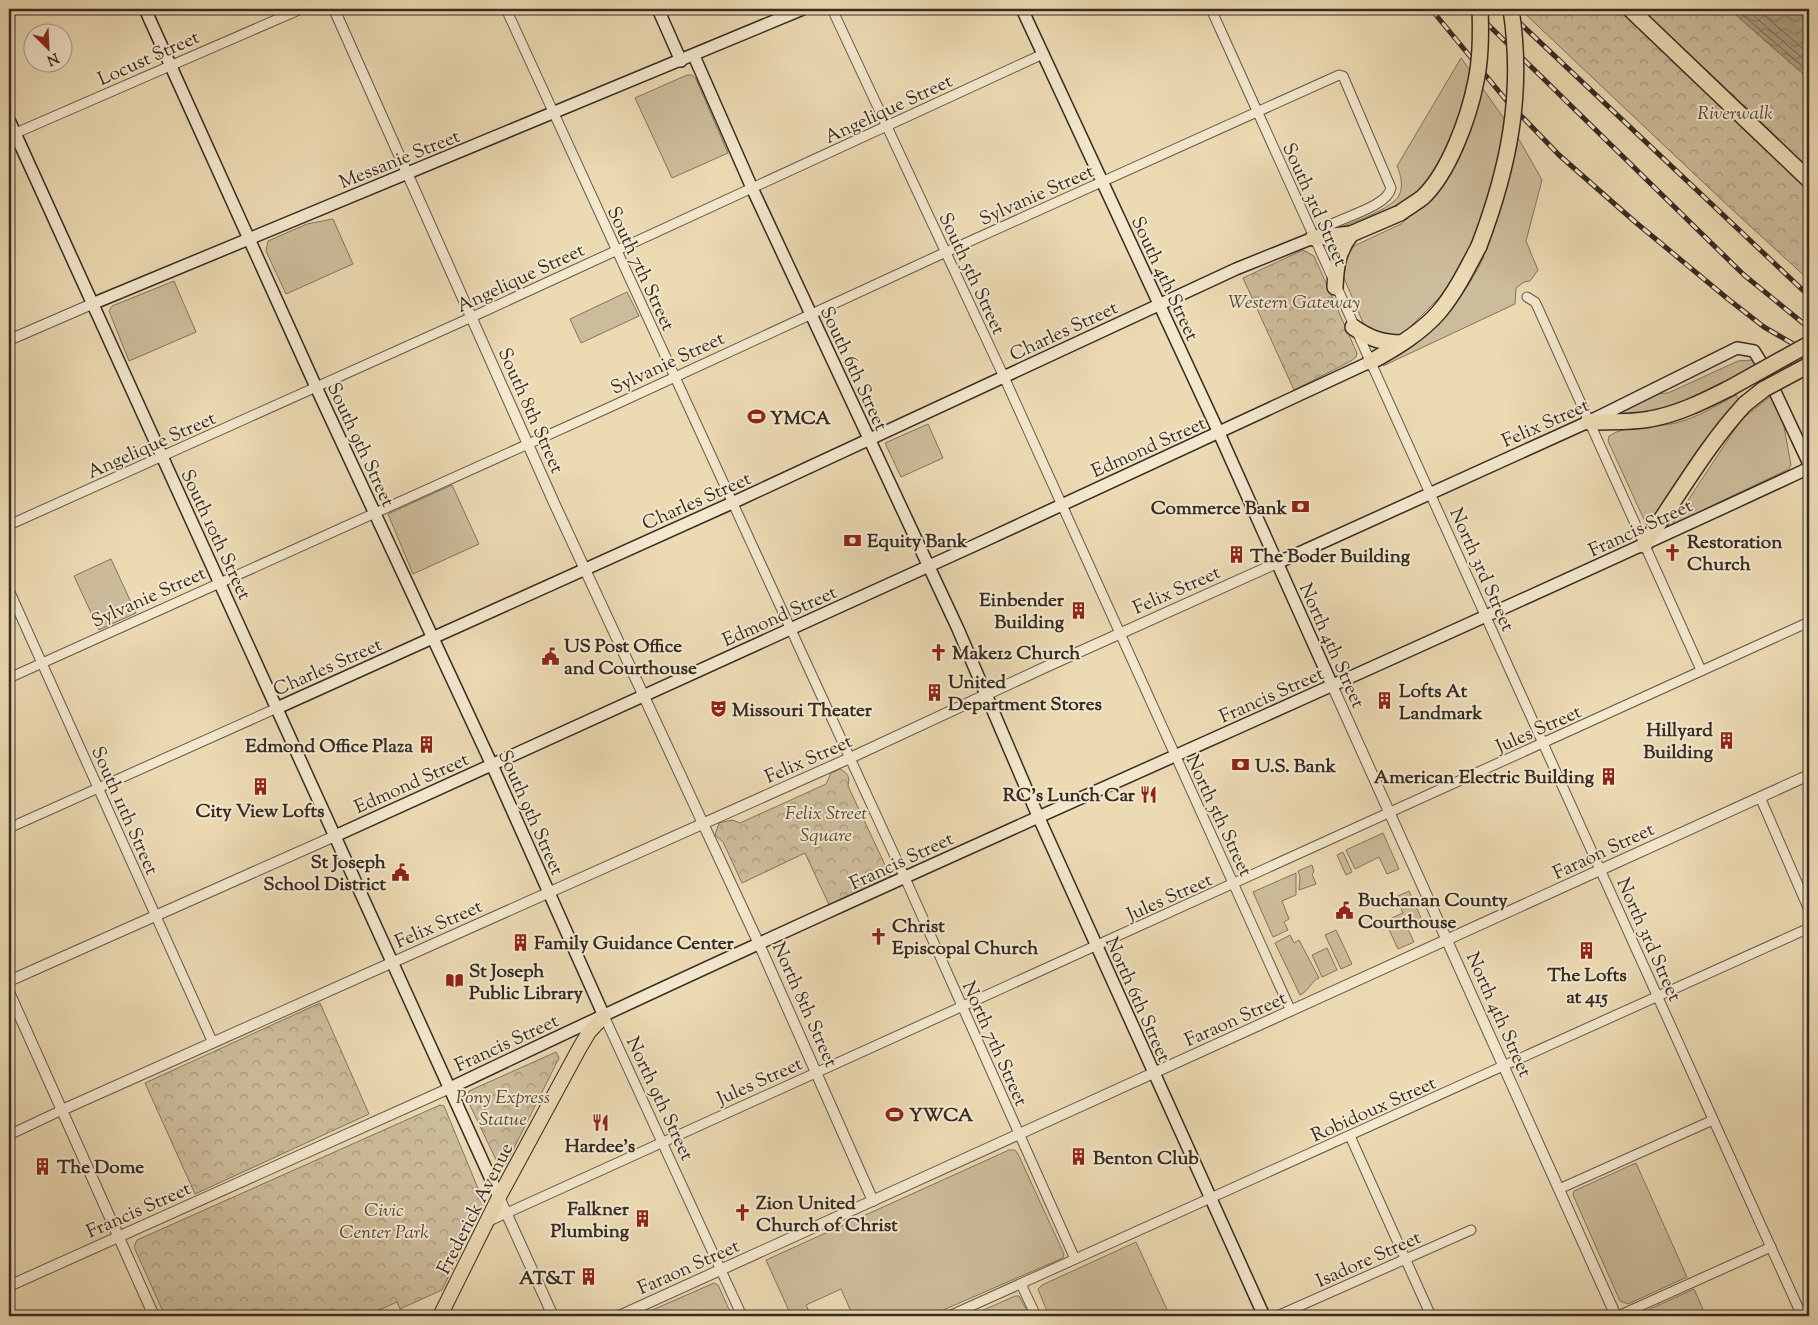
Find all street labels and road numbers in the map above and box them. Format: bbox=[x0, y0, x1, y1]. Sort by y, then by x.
street label: Locust Street bbox=[94, 25, 205, 94]
street label: Angelique Street bbox=[821, 69, 958, 152]
street label: Messanie Street bbox=[335, 124, 465, 197]
street label: South 3rd Street bbox=[1274, 139, 1353, 272]
street label: Sylvanie Street bbox=[975, 159, 1099, 234]
street label: South 7th Street bbox=[599, 202, 681, 336]
street label: South 5th Street bbox=[931, 209, 1011, 340]
street label: South 4th Street bbox=[1123, 212, 1205, 346]
street label: Angelique Street bbox=[453, 238, 590, 321]
street label: Charles Street bbox=[1006, 295, 1123, 369]
street label: South 6th Street bbox=[812, 302, 894, 436]
street label: Sylvanie Street bbox=[607, 326, 730, 402]
street label: South 8th Street bbox=[490, 344, 570, 478]
street label: South 9th Street bbox=[319, 379, 401, 512]
street label: Felix Street bbox=[1498, 393, 1595, 456]
street label: Angelique Street bbox=[83, 406, 221, 487]
street label: Edmond Street bbox=[1087, 411, 1211, 486]
street label: South 10th Street bbox=[173, 465, 257, 605]
street label: Charles Street bbox=[638, 466, 756, 538]
street label: Francis Street bbox=[1585, 493, 1698, 565]
street label: North 3rd Street bbox=[1441, 504, 1520, 637]
street label: Felix Street bbox=[1129, 560, 1226, 623]
street label: Sylvanie Street bbox=[87, 561, 211, 636]
street label: North 4th Street bbox=[1291, 579, 1371, 713]
street label: Edmond Street bbox=[718, 580, 842, 655]
street label: Charles Street bbox=[269, 632, 387, 704]
street label: Francis Street bbox=[1215, 661, 1329, 731]
street label: Jules Street bbox=[1491, 699, 1587, 762]
street label: Felix Street bbox=[761, 729, 858, 792]
street label: South 11th Street bbox=[83, 742, 164, 880]
street label: South 9th Street bbox=[490, 746, 570, 880]
street label: Edmond Street bbox=[350, 747, 474, 822]
street label: North 5th Street bbox=[1178, 751, 1258, 882]
street label: Faraon Street bbox=[1549, 817, 1660, 888]
street label: Francis Street bbox=[846, 826, 959, 898]
street label: Jules Street bbox=[1122, 867, 1218, 930]
street label: North 3rd Street bbox=[1608, 874, 1687, 1007]
street label: Felix Street bbox=[391, 894, 488, 957]
street label: North 6th Street bbox=[1097, 933, 1177, 1067]
street label: North 8th Street bbox=[764, 938, 844, 1072]
street label: North 4th Street bbox=[1458, 948, 1538, 1082]
street label: North 7th Street bbox=[954, 977, 1034, 1111]
street label: Faraon Street bbox=[1181, 986, 1292, 1055]
street label: Francis Street bbox=[451, 1008, 564, 1080]
street label: North 9th Street bbox=[618, 1033, 699, 1166]
street label: Jules Street bbox=[712, 1051, 808, 1114]
street label: Robidoux Street bbox=[1307, 1070, 1441, 1150]
street label: Frederick Avenue bbox=[431, 1139, 521, 1280]
street label: Francis Street bbox=[82, 1176, 196, 1246]
street label: Isadore Street bbox=[1312, 1225, 1426, 1295]
street label: Faraon Street bbox=[634, 1234, 745, 1303]

